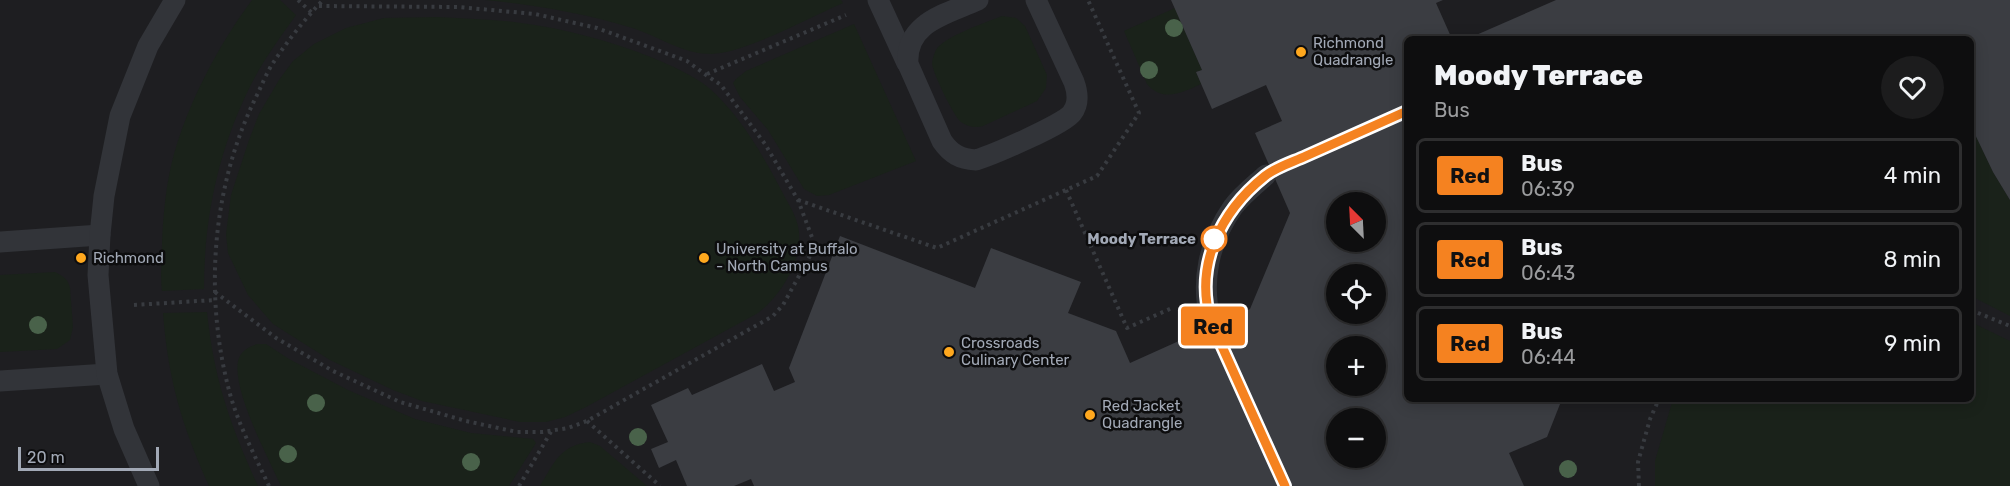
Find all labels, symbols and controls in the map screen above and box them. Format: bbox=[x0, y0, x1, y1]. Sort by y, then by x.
place label: Richmond Quadrangle bbox=[1313, 34, 1393, 69]
marker: Richmond Quadrangle bbox=[1294, 45, 1308, 59]
button: heart bbox=[1881, 56, 1944, 119]
text: Moody Terrace bbox=[1434, 59, 1643, 92]
text: Bus bbox=[1434, 98, 1470, 122]
text: Bus bbox=[1521, 150, 1563, 177]
text: 4 min bbox=[1884, 162, 1941, 189]
text: Red bbox=[1450, 163, 1490, 188]
text: 06:39 bbox=[1521, 177, 1575, 201]
north arrow bbox=[1326, 192, 1386, 252]
map controls bbox=[1326, 192, 1386, 468]
marker: Moody Terrace bbox=[1201, 226, 1227, 252]
place label: Moody Terrace bbox=[1087, 230, 1196, 248]
text: Bus bbox=[1521, 234, 1563, 261]
place label: University at Buffalo - North Campus bbox=[716, 240, 858, 275]
text: 8 min bbox=[1883, 246, 1941, 273]
text: Red bbox=[1450, 247, 1490, 272]
place label: Richmond bbox=[93, 249, 164, 267]
marker: Richmond bbox=[74, 251, 88, 265]
marker: University at Buffalo - North Campus bbox=[697, 251, 711, 265]
text: 06:43 bbox=[1521, 261, 1575, 285]
button: locate bbox=[1326, 264, 1386, 324]
line badge: Red bbox=[1178, 306, 1248, 346]
text: Red bbox=[1193, 314, 1233, 339]
text: Bus bbox=[1521, 318, 1563, 345]
text: 9 min bbox=[1884, 330, 1941, 357]
text: Red bbox=[1450, 331, 1490, 356]
place label: Crossroads Culinary Center bbox=[961, 334, 1070, 369]
button: + bbox=[1326, 336, 1386, 396]
marker: Crossroads Culinary Center bbox=[942, 345, 956, 359]
text: 06:44 bbox=[1521, 345, 1576, 369]
place label: Red Jacket Quadrangle bbox=[1102, 397, 1182, 432]
marker: Red Jacket Quadrangle bbox=[1083, 408, 1097, 422]
button: − bbox=[1326, 408, 1386, 468]
scale bar bbox=[18, 444, 159, 472]
text: 20 m bbox=[27, 448, 65, 467]

